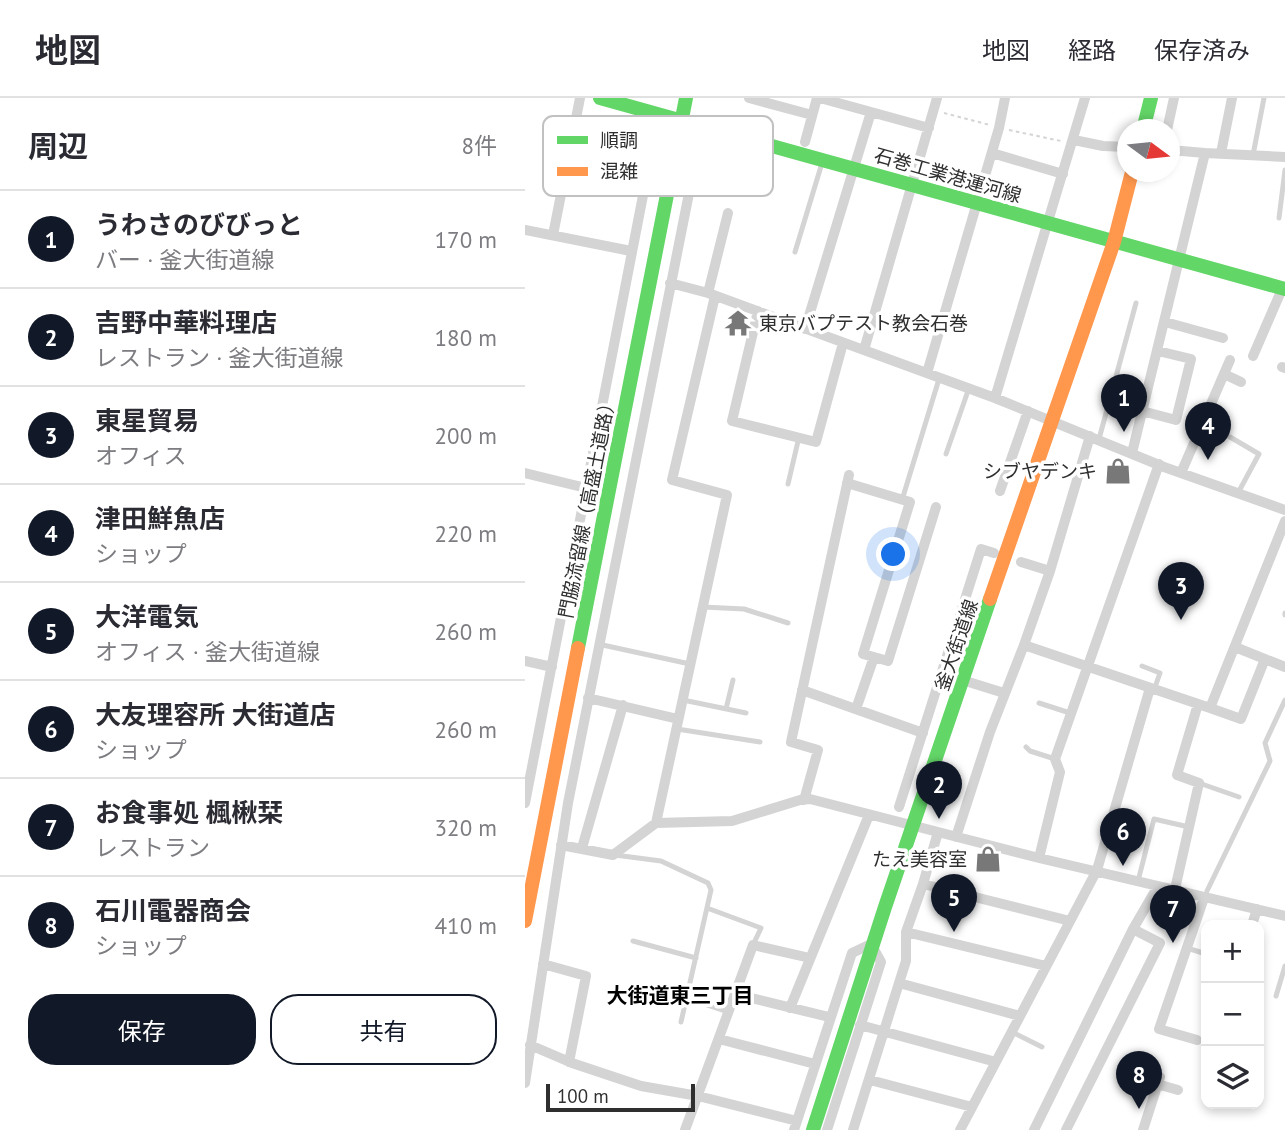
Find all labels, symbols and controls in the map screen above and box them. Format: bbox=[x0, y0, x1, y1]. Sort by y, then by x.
text: 地図 bbox=[35, 28, 101, 71]
text: 地図 bbox=[982, 35, 1030, 66]
text: 経路 bbox=[1068, 35, 1116, 66]
text: 保存済み bbox=[1154, 35, 1250, 66]
legend bbox=[543, 116, 773, 196]
north arrow bbox=[1117, 119, 1180, 182]
text: 周辺 bbox=[28, 126, 88, 165]
text: 順調 bbox=[600, 128, 638, 152]
text: 8件 bbox=[461, 131, 497, 160]
street label: 石巻工業港運河線 bbox=[872, 143, 1024, 207]
text: 混雑 bbox=[600, 159, 638, 183]
text: うわさのびびっと bbox=[95, 208, 303, 241]
text: 1 bbox=[44, 225, 58, 254]
text: 170 m bbox=[435, 225, 497, 254]
text: バー · 釜大街道線 bbox=[95, 245, 274, 274]
text: 吉野中華料理店 bbox=[95, 306, 277, 339]
temple icon: 東京バプテスト教会石巻 bbox=[723, 308, 753, 338]
place label: 東京バプテスト教会石巻 bbox=[759, 311, 968, 335]
text: 2 bbox=[44, 323, 58, 352]
text: 180 m bbox=[435, 323, 497, 352]
text: レストラン · 釜大街道線 bbox=[95, 343, 343, 372]
pin: 1 bbox=[1101, 374, 1147, 432]
street label: 門脇流留線（高盛土道路） bbox=[553, 392, 621, 620]
pin: 4 bbox=[1185, 402, 1231, 460]
text: 東星貿易 bbox=[95, 404, 199, 437]
text: 3 bbox=[44, 421, 58, 450]
text: 200 m bbox=[435, 421, 497, 450]
text: オフィス bbox=[95, 441, 187, 470]
shop icon: シブヤデンキ bbox=[1103, 456, 1133, 486]
place label: シブヤデンキ bbox=[983, 459, 1097, 483]
text: 津田鮮魚店 bbox=[95, 502, 225, 535]
text: 4 bbox=[44, 519, 58, 548]
text: 220 m bbox=[435, 519, 497, 548]
your location bbox=[876, 537, 910, 571]
text: ショップ bbox=[95, 539, 187, 568]
pin: 3 bbox=[1158, 562, 1204, 620]
street label: 釜大街道線 bbox=[929, 596, 983, 694]
text: 大洋電気 bbox=[95, 600, 199, 633]
text: 5 bbox=[44, 617, 58, 646]
text: 260 m bbox=[435, 617, 497, 646]
text: オフィス · 釜大街道線 bbox=[95, 637, 320, 666]
text: 大友理容所 大街道店 bbox=[95, 698, 336, 731]
text: 6 bbox=[44, 715, 58, 744]
text: 260 m bbox=[435, 715, 497, 744]
text: ショップ bbox=[95, 735, 187, 764]
pin: 2 bbox=[916, 761, 962, 819]
text: お食事処 楓楸栞 bbox=[95, 796, 284, 829]
pin: 6 bbox=[1100, 808, 1146, 866]
text: 7 bbox=[44, 813, 58, 842]
text: 320 m bbox=[435, 813, 497, 842]
text: レストラン bbox=[95, 833, 210, 862]
shop icon: たえ美容室 bbox=[973, 844, 1003, 874]
place label: たえ美容室 bbox=[872, 847, 967, 871]
pin: 5 bbox=[931, 874, 977, 932]
pin: 7 bbox=[1150, 885, 1196, 943]
text: 石川電器商会 bbox=[95, 894, 251, 927]
text: 8 bbox=[44, 911, 58, 940]
text: 410 m bbox=[435, 911, 497, 940]
map controls bbox=[1201, 920, 1264, 1109]
button: + bbox=[1201, 920, 1264, 983]
text: ショップ bbox=[95, 931, 187, 960]
district label: 大街道東三丁目 bbox=[607, 982, 754, 1009]
button: − bbox=[1201, 983, 1264, 1046]
button: 保存 bbox=[28, 994, 256, 1065]
button: 共有 bbox=[270, 994, 497, 1065]
button: layers bbox=[1201, 1046, 1264, 1109]
pin: 8 bbox=[1116, 1051, 1162, 1109]
scale bar bbox=[546, 1081, 695, 1113]
text: 100 m bbox=[557, 1084, 609, 1108]

